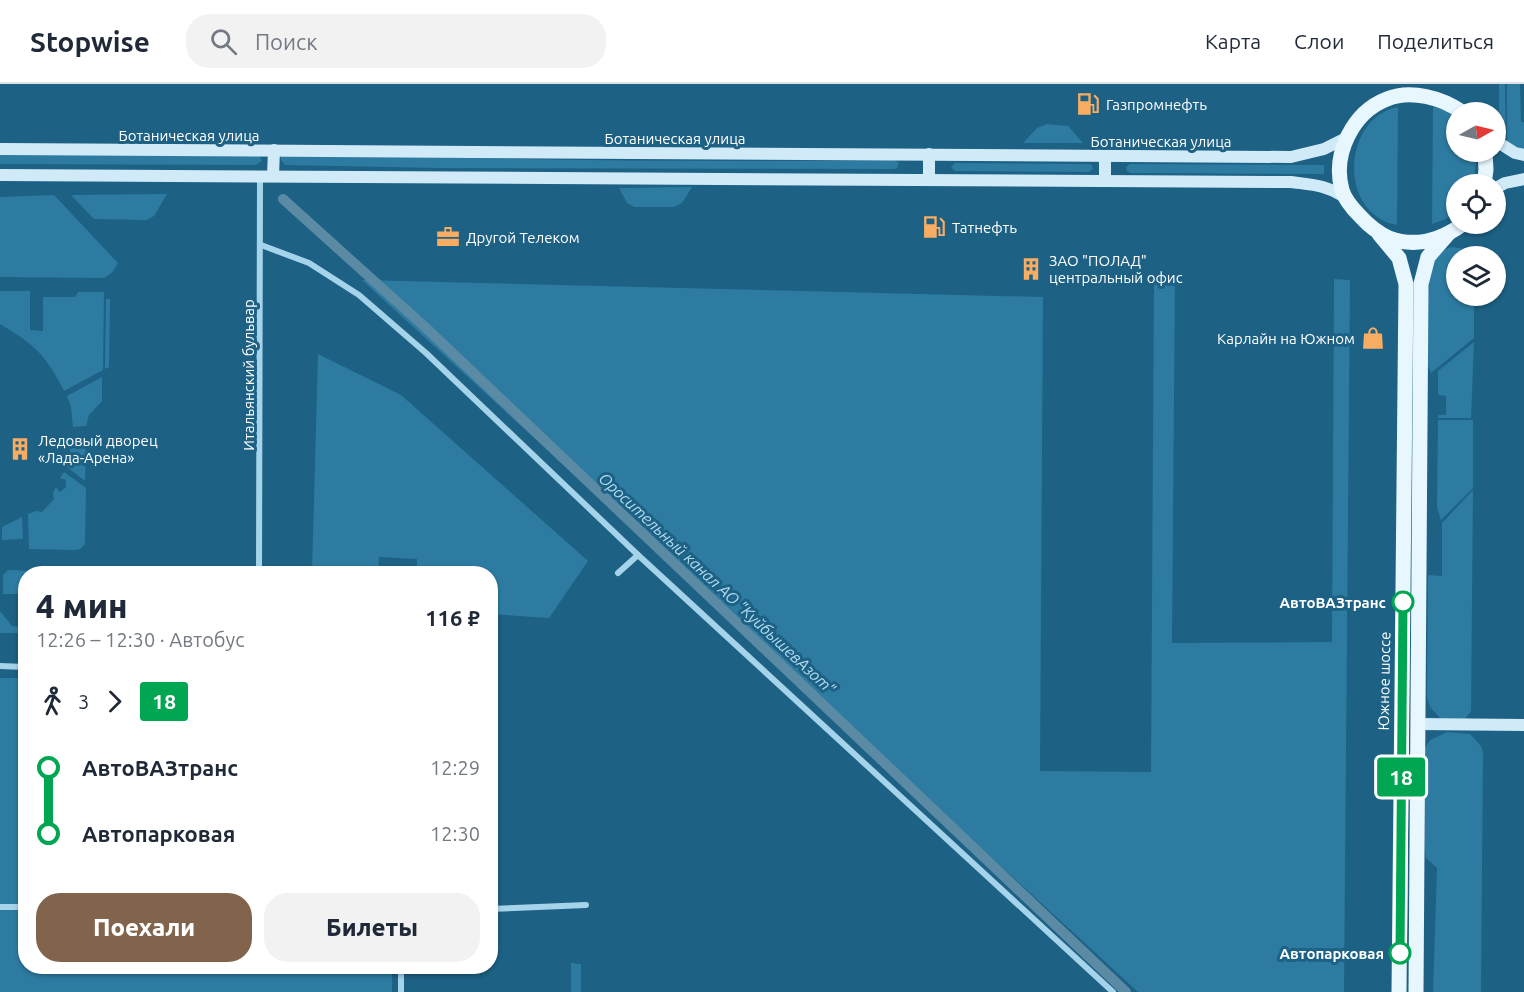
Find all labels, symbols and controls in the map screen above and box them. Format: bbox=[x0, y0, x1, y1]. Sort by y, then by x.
search box bbox=[186, 14, 606, 68]
icon: search bbox=[207, 25, 240, 58]
text: Stopwise bbox=[30, 26, 150, 57]
text: Поиск bbox=[255, 29, 318, 54]
text: Карта bbox=[1205, 29, 1261, 53]
text: Слои bbox=[1294, 29, 1344, 53]
text: Поделиться bbox=[1377, 29, 1494, 53]
fuel station icon: Газпромнефть bbox=[1075, 91, 1101, 117]
place label: Газпромнефть bbox=[1106, 96, 1207, 113]
north arrow bbox=[1446, 102, 1506, 162]
map controls bbox=[1446, 102, 1506, 306]
street label: Ботаническая улица bbox=[118, 127, 260, 144]
street label: Ботаническая улица bbox=[604, 130, 746, 147]
street label: Ботаническая улица bbox=[1090, 133, 1232, 150]
button: locate bbox=[1446, 174, 1506, 234]
fuel station icon: Татнефть bbox=[921, 214, 947, 240]
place label: Татнефть bbox=[952, 219, 1017, 236]
office icon: Другой Телеком bbox=[435, 224, 461, 250]
place label: Другой Телеком bbox=[466, 229, 580, 246]
button: layers bbox=[1446, 246, 1506, 306]
place label: ЗАО "ПОЛАД" центральный офис bbox=[1049, 252, 1183, 286]
building icon: ЗАО "ПОЛАД" центральный офис bbox=[1018, 256, 1044, 282]
street label: Итальянский бульвар bbox=[240, 299, 257, 451]
shop icon: Карлайн на Южном bbox=[1360, 325, 1386, 351]
place label: Карлайн на Южном bbox=[1217, 330, 1355, 347]
place label: Ледовый дворец «Лада-Арена» bbox=[38, 432, 158, 466]
building icon: Ледовый дворец «Лада-Арена» bbox=[7, 436, 33, 462]
water label: Оросительный канал АО "КуйбышевАзот" bbox=[595, 469, 839, 698]
text: 4 мин bbox=[36, 587, 128, 624]
marker: АвтоВАЗтранс bbox=[1392, 591, 1414, 613]
place label: АвтоВАЗтранс bbox=[1280, 594, 1386, 611]
text: 116 ₽ bbox=[425, 605, 480, 630]
text: 12:26 – 12:30 · Автобус bbox=[36, 628, 245, 651]
street label: Южное шоссе bbox=[1375, 631, 1393, 731]
icon: walk bbox=[36, 685, 69, 718]
icon: forward bbox=[98, 685, 131, 718]
text: 18 bbox=[152, 689, 176, 713]
text: 3 bbox=[78, 690, 89, 713]
text: АвтоВАЗтранс bbox=[82, 755, 238, 780]
text: 12:29 bbox=[430, 756, 480, 779]
line badge: 18 bbox=[1374, 758, 1428, 796]
text: 18 bbox=[1389, 765, 1413, 789]
text: Автопарковая bbox=[82, 821, 235, 846]
text: 12:30 bbox=[430, 822, 480, 845]
button: Поехали bbox=[36, 893, 252, 962]
button: Билеты bbox=[264, 893, 480, 962]
marker: Автопарковая bbox=[1389, 942, 1411, 964]
place label: Автопарковая bbox=[1279, 945, 1384, 962]

